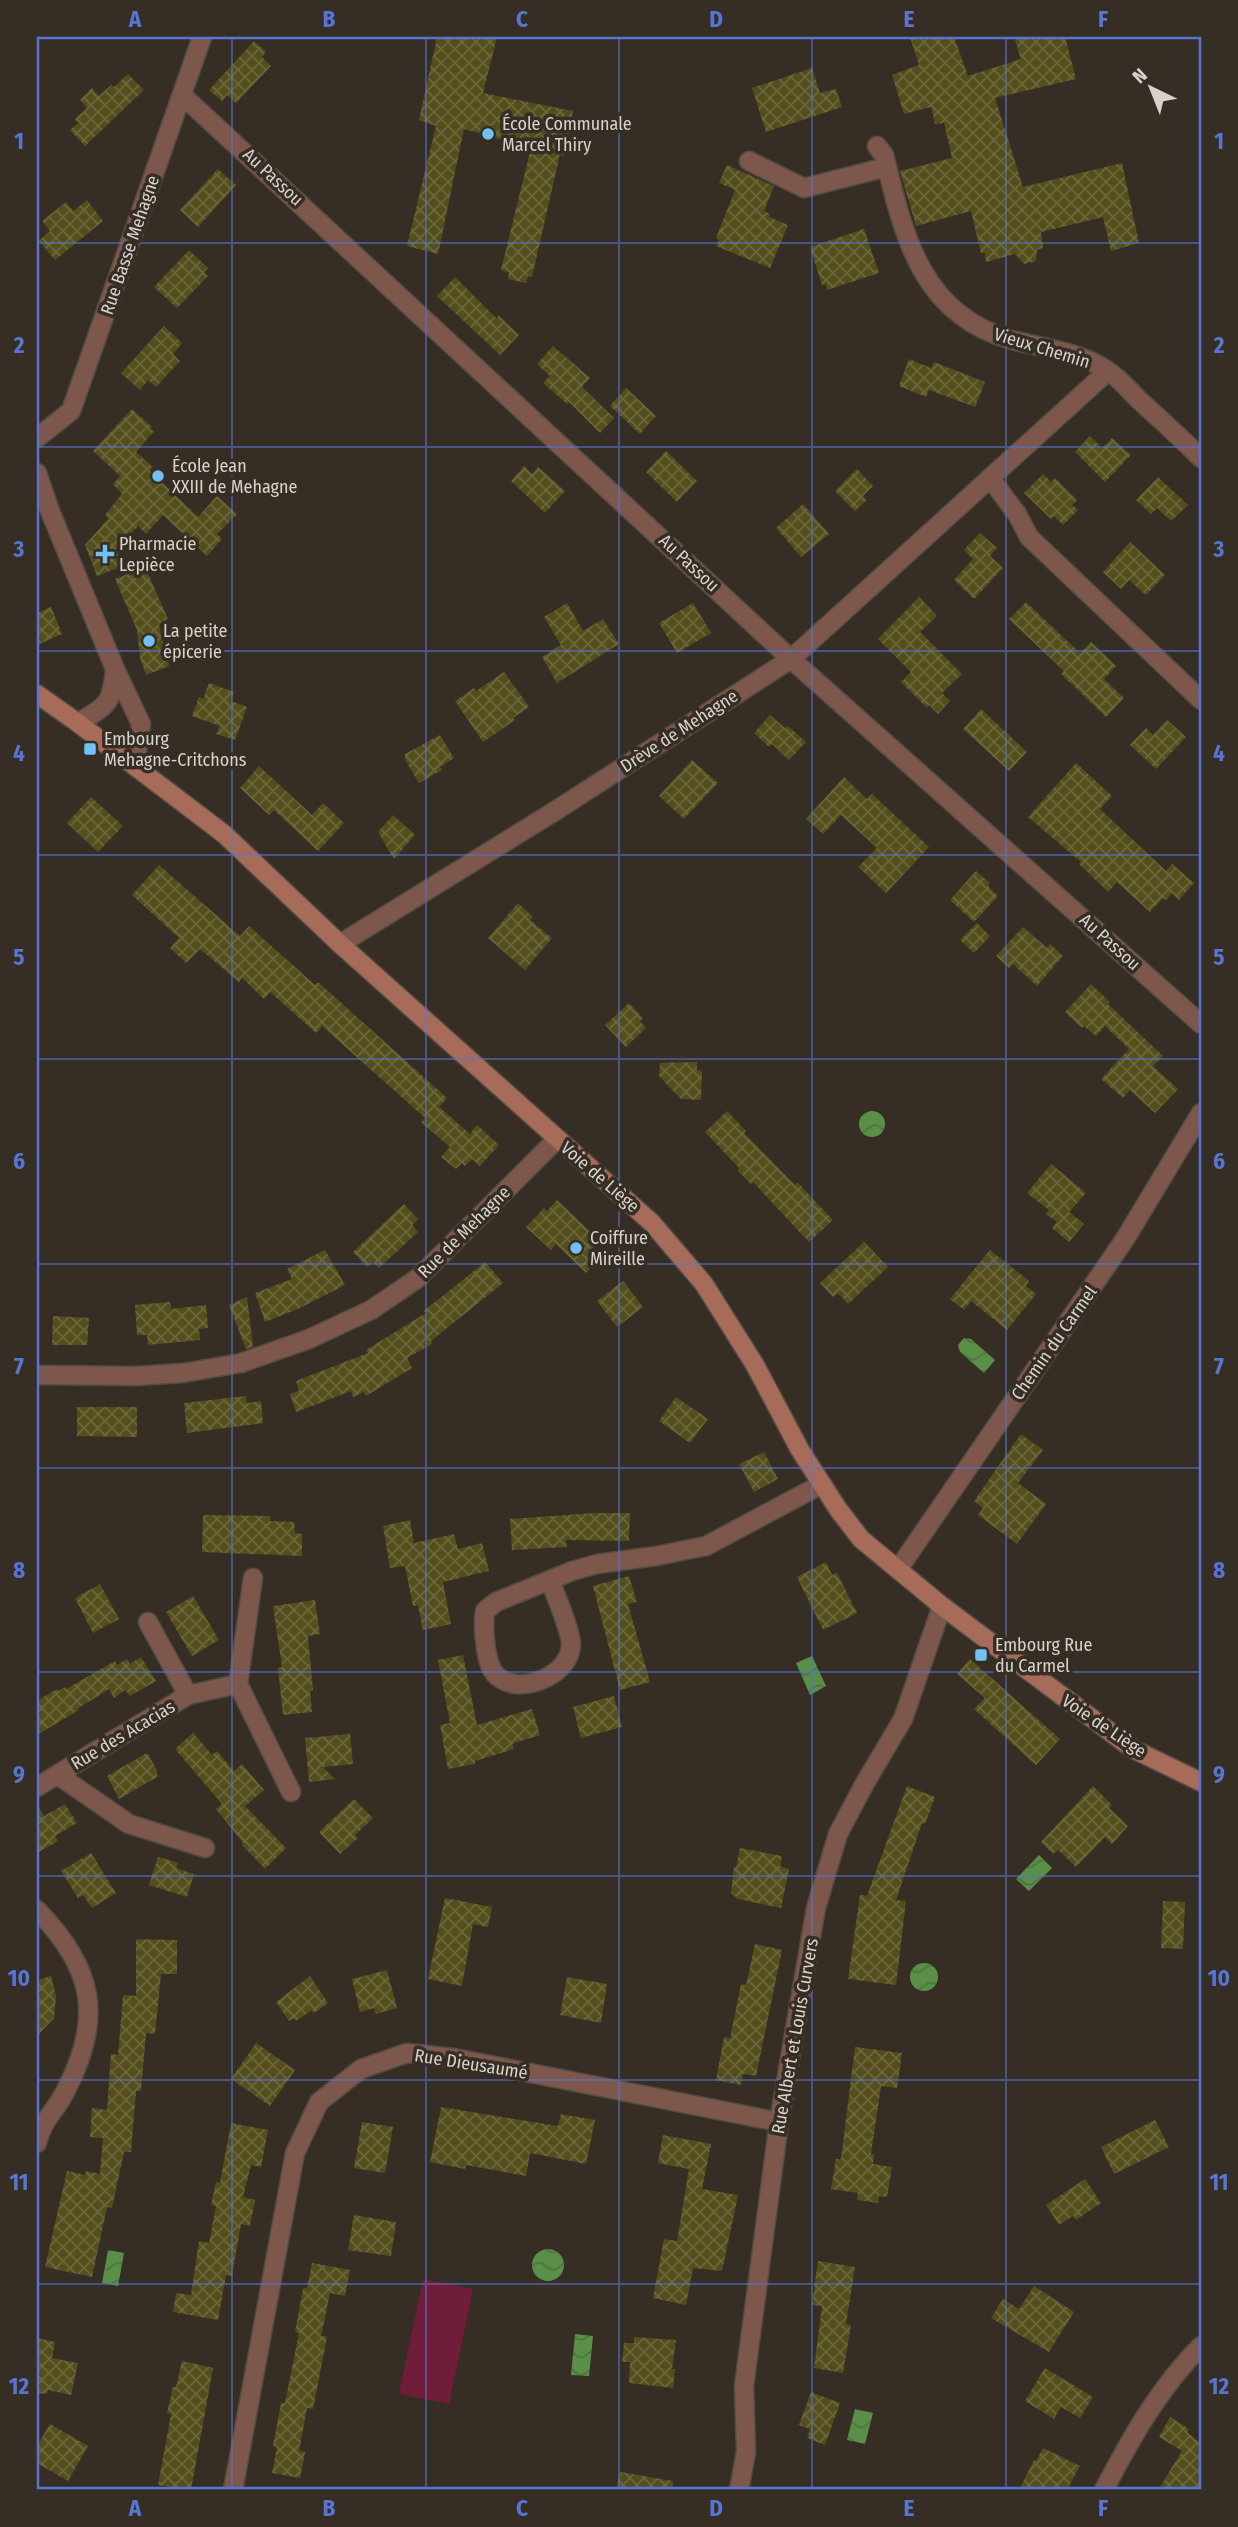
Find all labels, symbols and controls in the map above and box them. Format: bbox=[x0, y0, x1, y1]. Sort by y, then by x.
text: A bbox=[128, 5, 142, 33]
text: B bbox=[323, 5, 336, 33]
text: C bbox=[516, 5, 528, 33]
text: D bbox=[709, 5, 723, 33]
text: E bbox=[904, 5, 915, 33]
text: F bbox=[1098, 5, 1108, 33]
north arrow bbox=[1116, 52, 1186, 122]
text: N bbox=[1128, 64, 1152, 88]
place label: École Communale Marcel Thiry bbox=[502, 112, 632, 156]
marker: École Communale Marcel Thiry bbox=[480, 126, 496, 142]
text: 1 bbox=[14, 127, 24, 155]
text: 1 bbox=[1214, 127, 1224, 155]
street label: Au Passou bbox=[238, 144, 308, 210]
street label: Rue Basse Mehagne bbox=[96, 172, 164, 318]
street label: Vieux Chemin bbox=[991, 323, 1093, 373]
text: 2 bbox=[13, 331, 25, 359]
text: 2 bbox=[1213, 331, 1225, 359]
place label: École Jean XXIII de Mehagne bbox=[172, 454, 297, 498]
marker: École Jean XXIII de Mehagne bbox=[150, 468, 166, 484]
street label: Au Passou bbox=[654, 530, 724, 596]
place label: Pharmacie Lepièce bbox=[119, 533, 197, 576]
text: 3 bbox=[13, 535, 25, 563]
text: 3 bbox=[1213, 535, 1225, 563]
marker: Pharmacie Lepièce bbox=[97, 546, 113, 562]
place label: La petite épicerie bbox=[163, 620, 227, 663]
marker: La petite épicerie bbox=[141, 633, 157, 649]
street label: Drève de Mehagne bbox=[616, 685, 742, 777]
place label: Embourg Mehagne-Critchons bbox=[104, 728, 247, 771]
text: 4 bbox=[13, 739, 25, 767]
text: 4 bbox=[1213, 739, 1225, 767]
marker: Embourg Mehagne-Critchons bbox=[82, 741, 98, 757]
street label: Au Passou bbox=[1075, 909, 1145, 975]
text: 5 bbox=[13, 943, 25, 971]
text: 5 bbox=[1213, 943, 1225, 971]
street label: Voie de Liège bbox=[556, 1137, 644, 1217]
text: 6 bbox=[13, 1147, 25, 1175]
text: 6 bbox=[1213, 1147, 1225, 1175]
street label: Rue de Mehagne bbox=[413, 1181, 515, 1283]
place label: Coiffure Mireille bbox=[590, 1227, 648, 1270]
marker: Coiffure Mireille bbox=[568, 1240, 584, 1256]
street label: Chemin du Carmel bbox=[1006, 1281, 1102, 1404]
text: 7 bbox=[14, 1352, 24, 1380]
text: 7 bbox=[1214, 1352, 1224, 1380]
text: 8 bbox=[13, 1556, 25, 1584]
text: 8 bbox=[1213, 1556, 1225, 1584]
place label: Embourg Rue du Carmel bbox=[995, 1634, 1093, 1677]
marker: Embourg Rue du Carmel bbox=[973, 1647, 989, 1663]
street label: Voie de Liège bbox=[1058, 1690, 1150, 1762]
street label: Rue des Acacias bbox=[67, 1695, 179, 1775]
text: 9 bbox=[13, 1760, 25, 1788]
text: 9 bbox=[1213, 1760, 1225, 1788]
street label: Rue Albert et Louis Curvers bbox=[767, 1936, 823, 2136]
text: 10 bbox=[8, 1964, 30, 1992]
text: 10 bbox=[1208, 1964, 1230, 1992]
street label: Rue Dieusaumé bbox=[413, 2044, 529, 2084]
text: 11 bbox=[9, 2168, 29, 2196]
text: 11 bbox=[1209, 2168, 1229, 2196]
text: 12 bbox=[9, 2372, 30, 2400]
text: 12 bbox=[1209, 2372, 1230, 2400]
text: A bbox=[128, 2494, 142, 2522]
text: B bbox=[323, 2494, 336, 2522]
text: C bbox=[516, 2494, 528, 2522]
text: D bbox=[709, 2494, 723, 2522]
text: E bbox=[904, 2494, 915, 2522]
text: F bbox=[1098, 2494, 1108, 2522]

